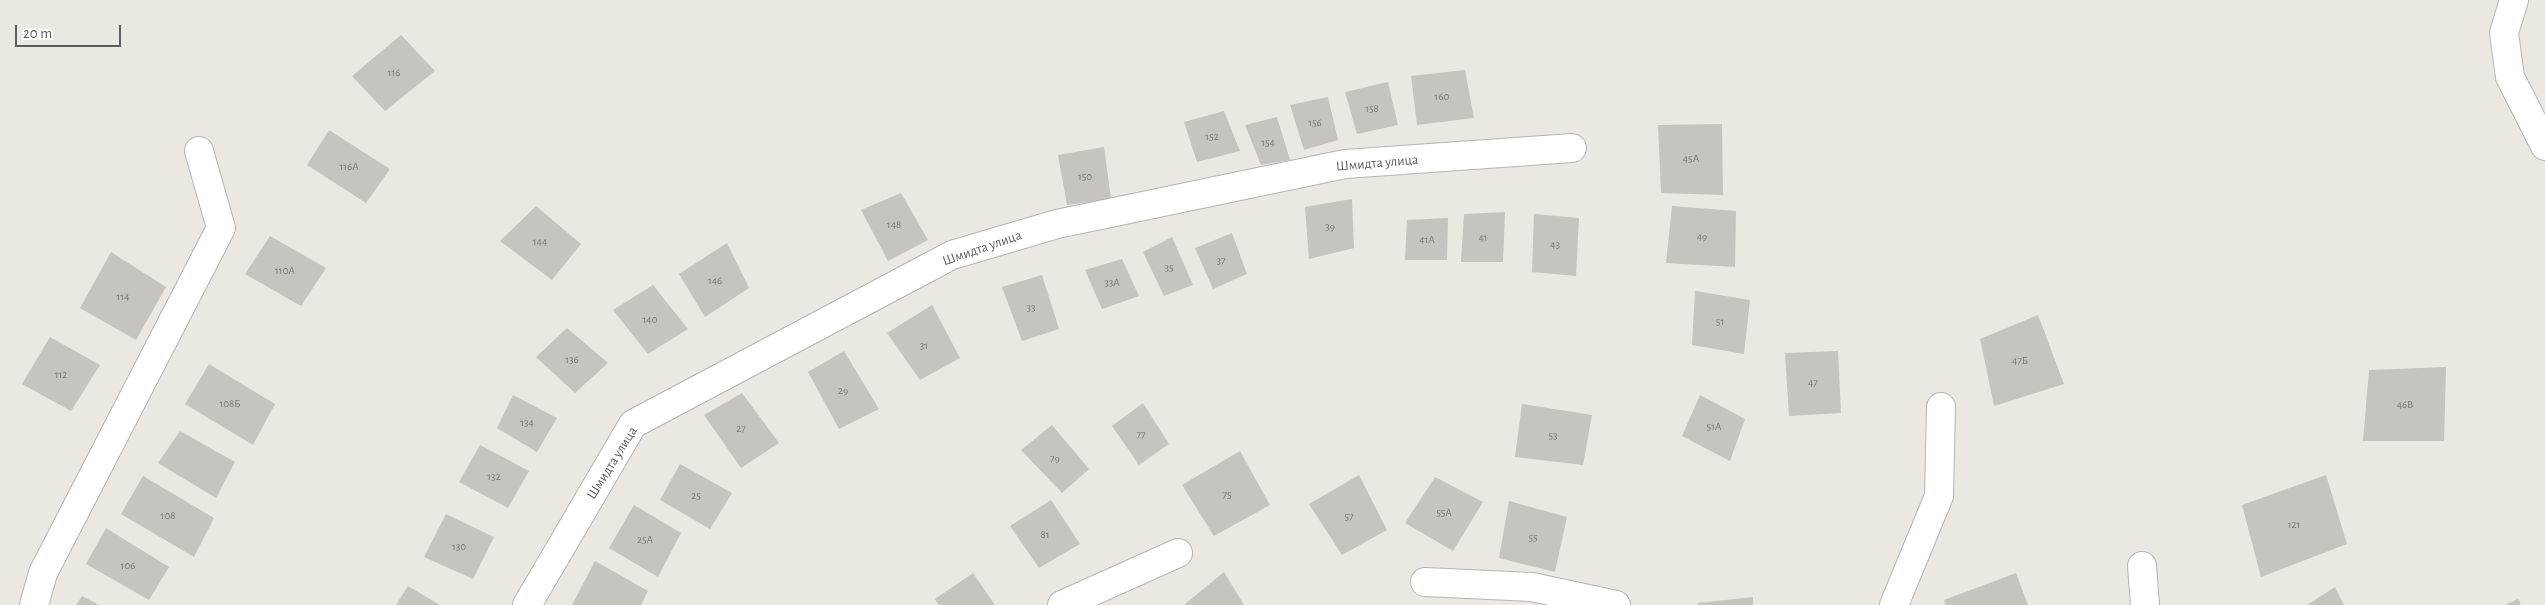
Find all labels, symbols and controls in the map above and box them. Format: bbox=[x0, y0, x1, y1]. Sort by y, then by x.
scale bar bbox=[18, 15, 124, 47]
text: 20 m bbox=[23, 26, 52, 41]
house number: 116 bbox=[388, 66, 400, 80]
house number: 160 bbox=[1435, 90, 1449, 104]
house number: 158 bbox=[1365, 102, 1379, 116]
house number: 156 bbox=[1308, 116, 1322, 130]
house number: 152 bbox=[1205, 130, 1219, 144]
house number: 154 bbox=[1261, 136, 1275, 150]
street label: Шмидта улица bbox=[1335, 151, 1419, 175]
house number: 45А bbox=[1683, 152, 1699, 166]
house number: 116А bbox=[339, 160, 359, 174]
house number: 150 bbox=[1078, 170, 1092, 184]
house number: 148 bbox=[887, 218, 901, 232]
house number: 39 bbox=[1325, 220, 1335, 234]
street label: Шмидта улица bbox=[940, 227, 1024, 269]
house number: 49 bbox=[1697, 230, 1707, 244]
house number: 41 bbox=[1478, 231, 1488, 245]
house number: 41А bbox=[1419, 233, 1435, 247]
house number: 144 bbox=[533, 235, 547, 249]
house number: 43 bbox=[1550, 238, 1560, 252]
house number: 37 bbox=[1216, 254, 1226, 268]
house number: 35 bbox=[1164, 261, 1174, 275]
house number: 110А bbox=[275, 264, 295, 278]
house number: 146 bbox=[708, 274, 722, 288]
house number: 33А bbox=[1104, 276, 1120, 290]
house number: 114 bbox=[117, 290, 129, 304]
house number: 33 bbox=[1026, 301, 1036, 315]
house number: 140 bbox=[643, 313, 657, 327]
house number: 51 bbox=[1716, 315, 1724, 329]
house number: 31 bbox=[920, 339, 928, 353]
house number: 136 bbox=[565, 353, 579, 367]
house number: 47Б bbox=[2012, 354, 2028, 368]
house number: 112 bbox=[55, 368, 67, 382]
house number: 47 bbox=[1808, 376, 1818, 390]
house number: 29 bbox=[838, 384, 848, 398]
house number: 108Б bbox=[219, 397, 241, 411]
house number: 46В bbox=[2397, 398, 2413, 412]
house number: 134 bbox=[520, 416, 534, 430]
house number: 51А bbox=[1707, 420, 1721, 434]
house number: 27 bbox=[736, 422, 746, 436]
street label: Шмидта улица bbox=[583, 423, 641, 503]
house number: 77 bbox=[1136, 428, 1146, 442]
house number: 53 bbox=[1548, 429, 1558, 443]
house number: 79 bbox=[1050, 452, 1060, 466]
house number: 132 bbox=[487, 470, 501, 484]
house number: 75 bbox=[1222, 488, 1232, 502]
house number: 25 bbox=[691, 489, 701, 503]
house number: 55А bbox=[1436, 506, 1452, 520]
house number: 108 bbox=[161, 509, 175, 523]
house number: 57 bbox=[1344, 510, 1354, 524]
house number: 121 bbox=[2288, 518, 2300, 532]
house number: 81 bbox=[1041, 528, 1049, 542]
house number: 55 bbox=[1528, 531, 1538, 545]
house number: 25А bbox=[637, 533, 653, 547]
house number: 130 bbox=[452, 540, 466, 554]
house number: 106 bbox=[121, 559, 135, 573]

